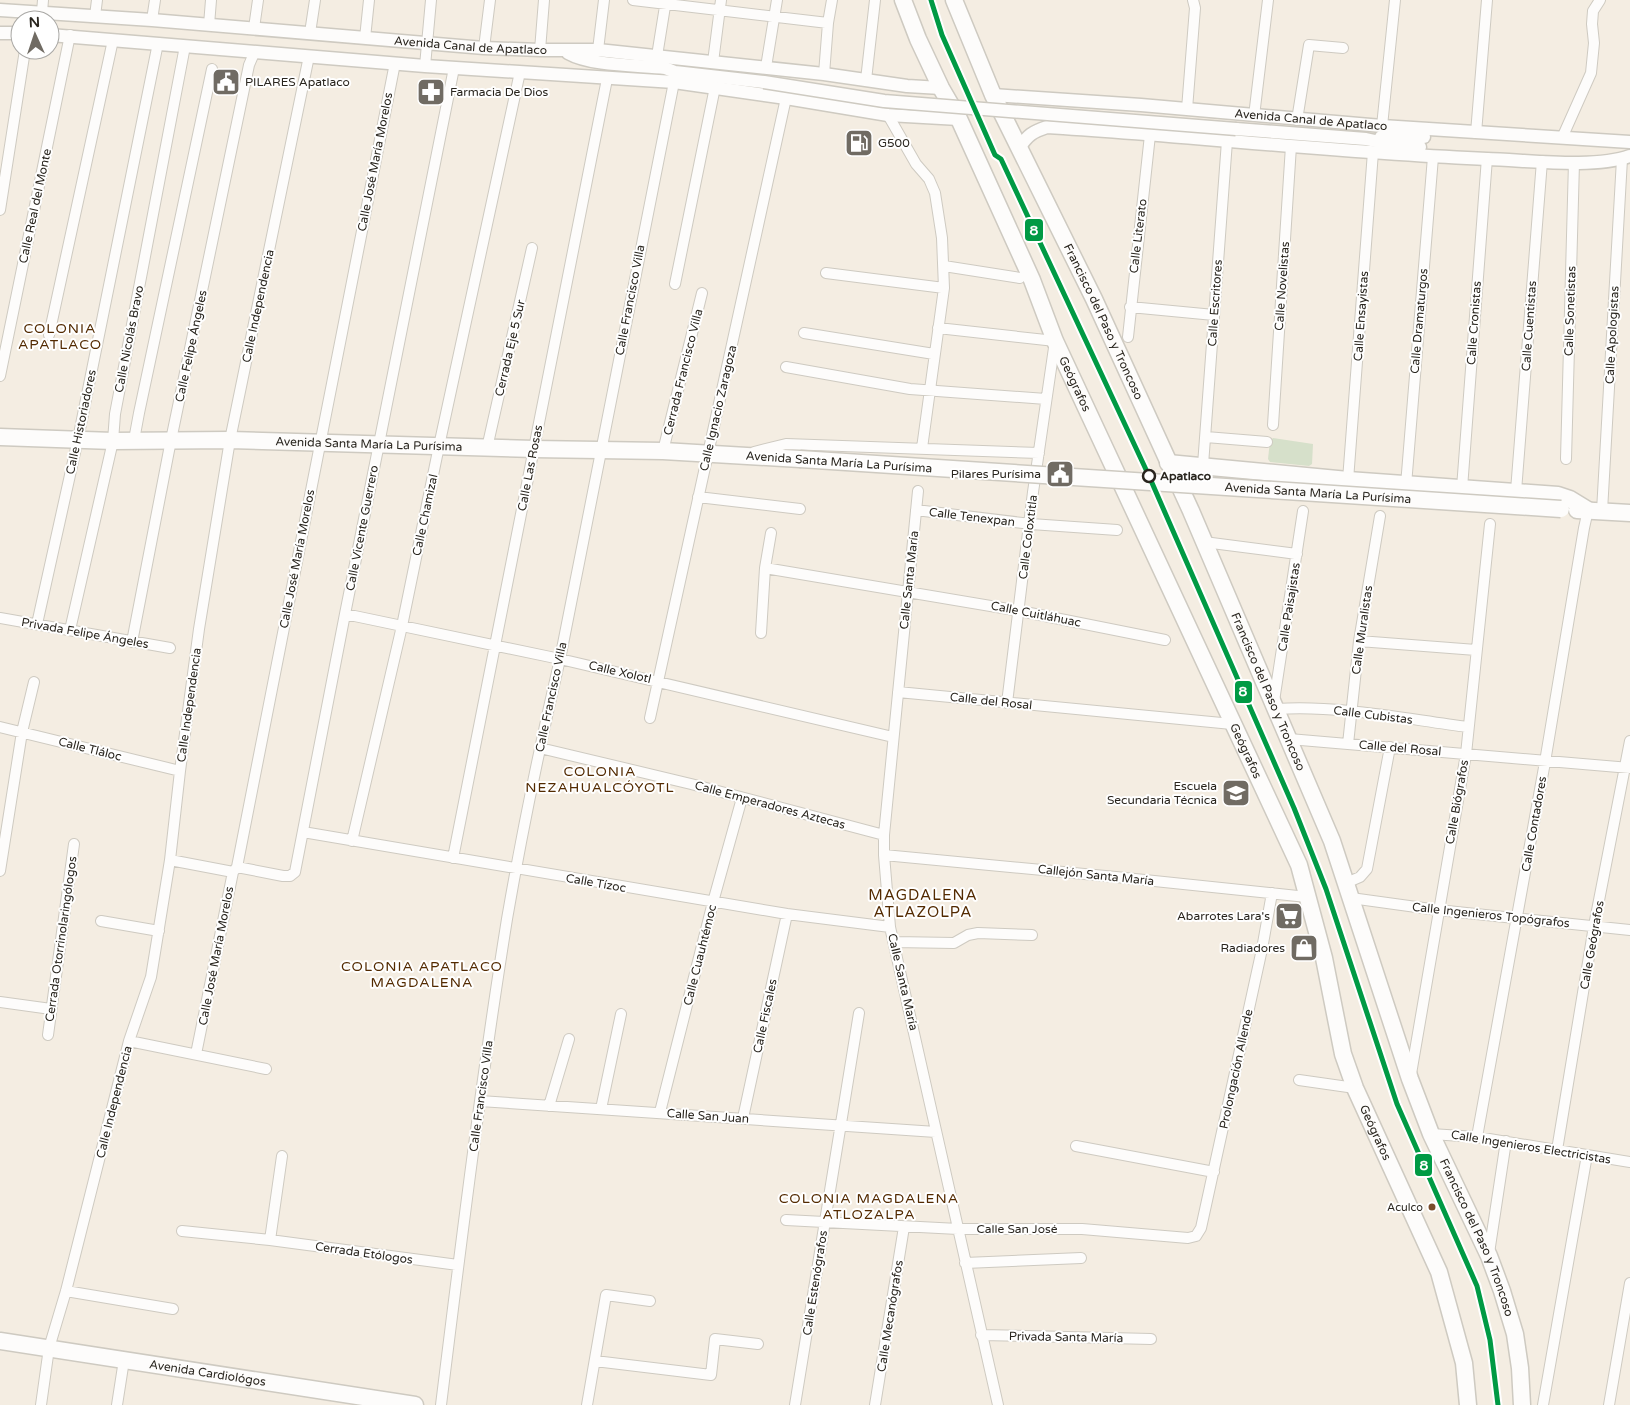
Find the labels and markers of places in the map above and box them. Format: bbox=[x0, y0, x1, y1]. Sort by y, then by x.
public building icon: PILARES Apatlaco bbox=[211, 67, 241, 97]
place label: PILARES Apatlaco bbox=[245, 75, 350, 89]
pharmacy icon: Farmacia De Dios bbox=[416, 77, 446, 107]
place label: Farmacia De Dios bbox=[450, 85, 549, 99]
fuel station icon: G500 bbox=[844, 128, 874, 158]
place label: G500 bbox=[878, 136, 910, 150]
public building icon: Pilares Purísima bbox=[1045, 459, 1075, 489]
place label: Pilares Purísima bbox=[951, 467, 1041, 481]
marker: Apatlaco bbox=[1142, 469, 1156, 483]
place label: Apatlaco bbox=[1160, 469, 1211, 484]
school or university icon: Escuela Secundaria Técnica bbox=[1221, 778, 1251, 808]
place label: Escuela Secundaria Técnica bbox=[1107, 779, 1217, 807]
supermarket icon: Abarrotes Lara's bbox=[1274, 901, 1304, 931]
place label: Abarrotes Lara's bbox=[1177, 909, 1270, 923]
shop icon: Radiadores bbox=[1289, 933, 1319, 963]
place label: Radiadores bbox=[1221, 941, 1285, 955]
place label: Aculco bbox=[1387, 1201, 1423, 1214]
marker: Aculco bbox=[1427, 1202, 1437, 1212]

